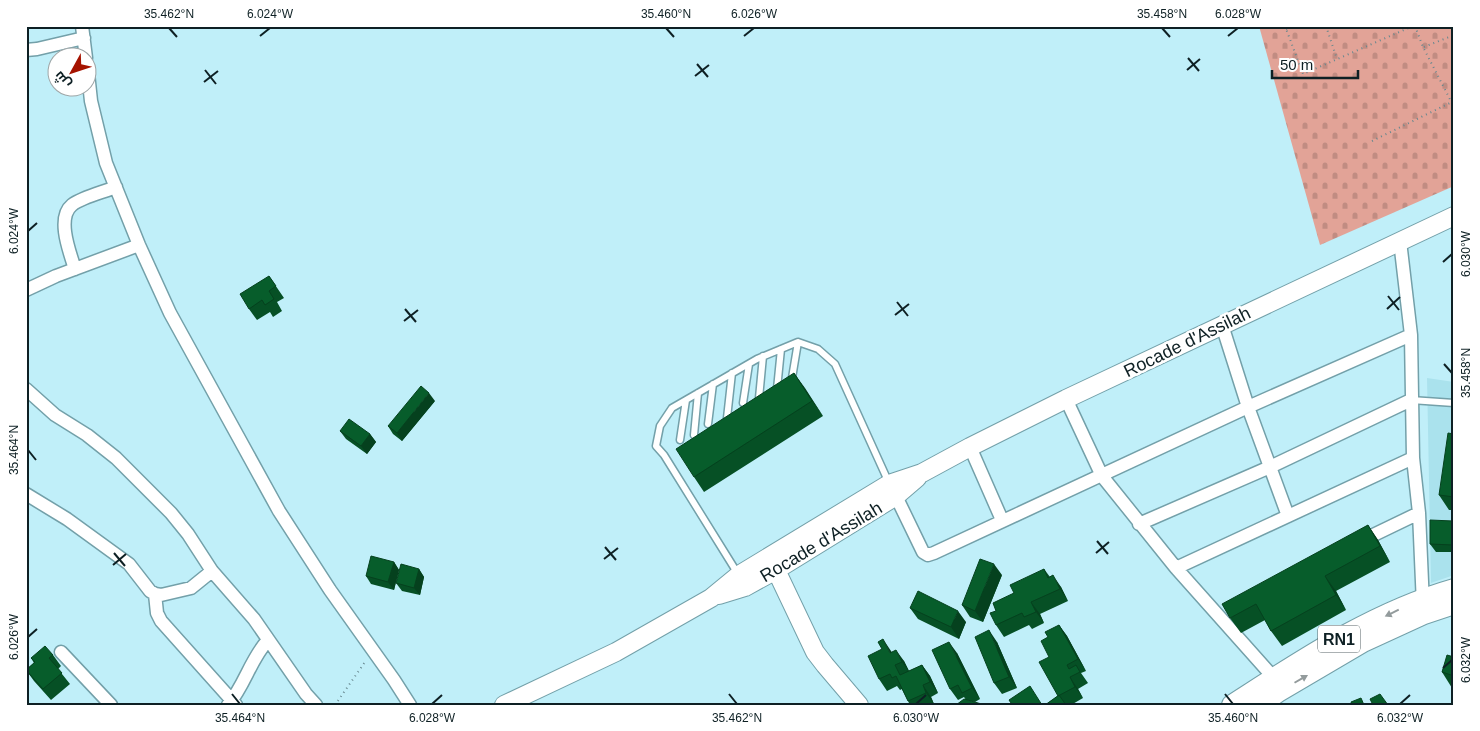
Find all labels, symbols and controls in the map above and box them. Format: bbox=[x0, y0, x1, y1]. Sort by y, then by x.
text: 35.462°N bbox=[144, 7, 194, 21]
text: 6.024°W bbox=[247, 7, 294, 21]
text: 35.460°N bbox=[641, 7, 691, 21]
text: 6.026°W bbox=[731, 7, 778, 21]
text: 35.458°N bbox=[1137, 7, 1187, 21]
text: 6.028°W bbox=[1215, 7, 1262, 21]
north arrow bbox=[48, 48, 98, 98]
scale bar bbox=[1272, 48, 1359, 80]
text: 50 m bbox=[1280, 56, 1313, 73]
text: ش bbox=[50, 68, 75, 92]
text: 6.024°W bbox=[7, 207, 21, 254]
text: 6.030°W bbox=[1459, 230, 1473, 277]
street label: Rocade d'Assilah bbox=[1120, 303, 1254, 381]
text: 35.458°N bbox=[1459, 348, 1473, 398]
text: 35.464°N bbox=[7, 425, 21, 475]
street label: Rocade d'Assilah bbox=[756, 498, 886, 586]
one-way arrow bbox=[1385, 609, 1399, 617]
text: 6.026°W bbox=[7, 613, 21, 660]
road number: RN1 bbox=[1318, 626, 1360, 652]
text: 6.032°W bbox=[1459, 636, 1473, 683]
one-way arrow bbox=[1295, 674, 1308, 683]
text: 35.464°N bbox=[215, 711, 265, 725]
text: 6.028°W bbox=[409, 711, 456, 725]
text: 35.462°N bbox=[712, 711, 762, 725]
text: 6.030°W bbox=[893, 711, 940, 725]
text: 35.460°N bbox=[1208, 711, 1258, 725]
text: 6.032°W bbox=[1377, 711, 1424, 725]

